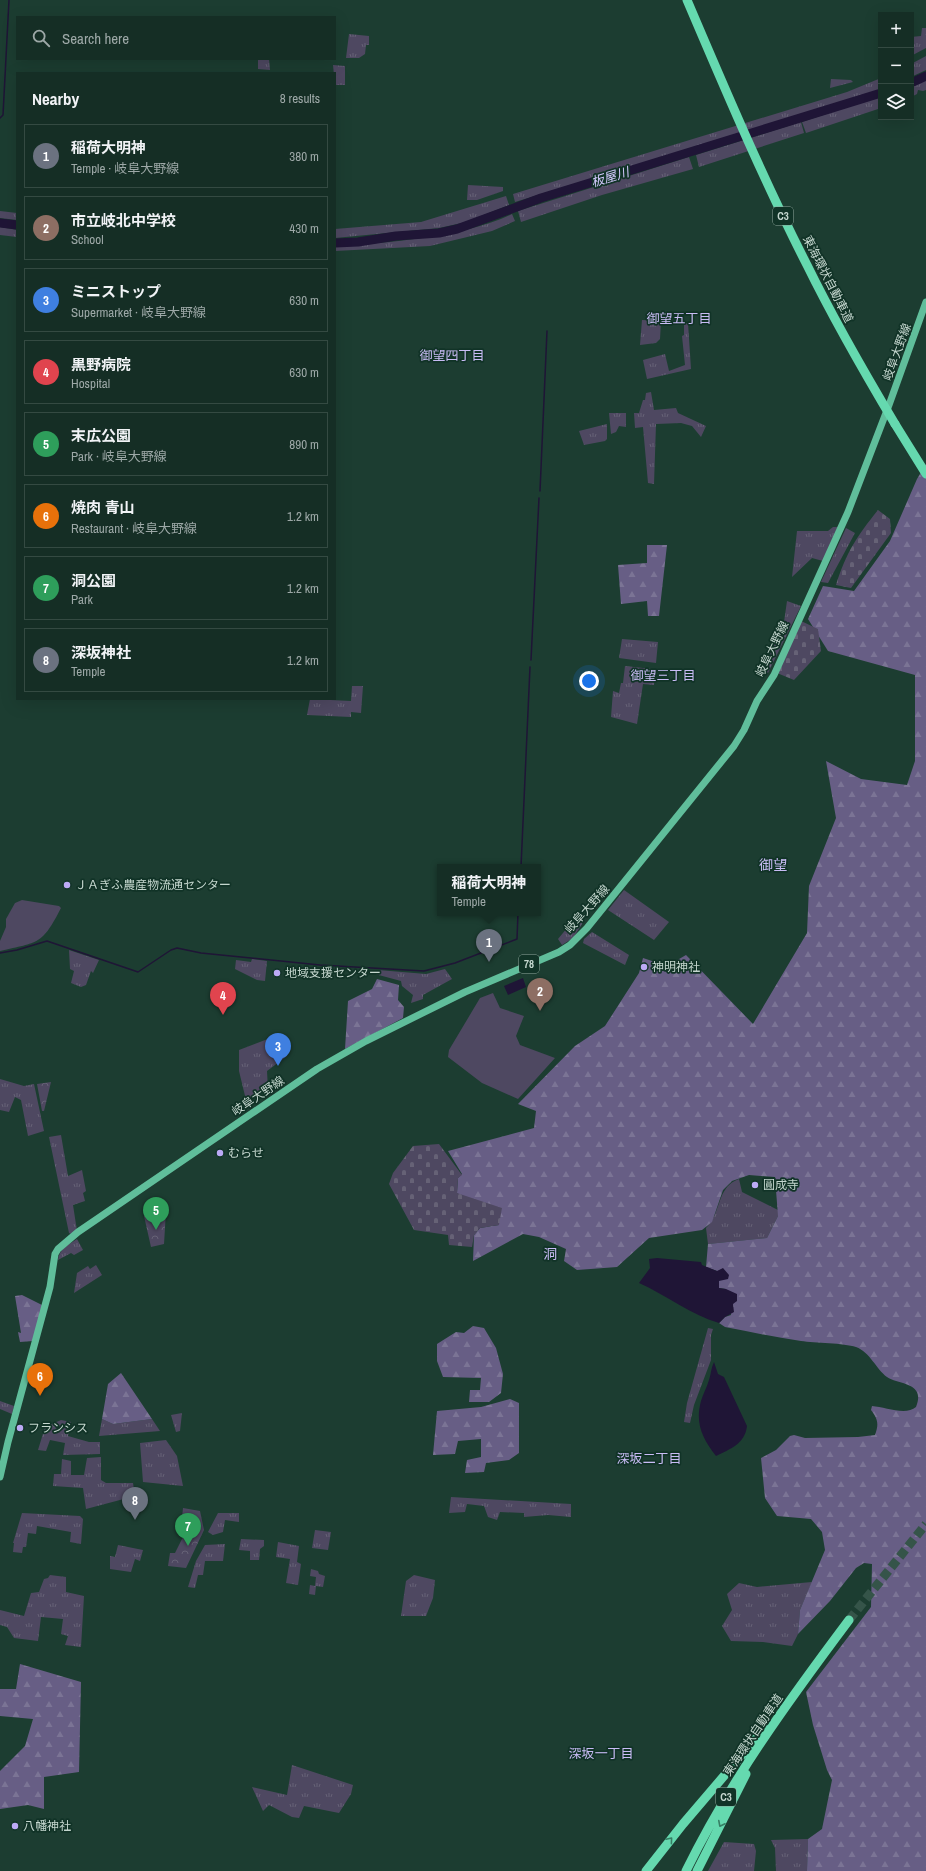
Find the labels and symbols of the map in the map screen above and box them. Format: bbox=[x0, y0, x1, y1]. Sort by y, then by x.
water label: 板屋川 bbox=[589, 163, 633, 191]
road number: C3 bbox=[773, 207, 793, 225]
street label: 東海環状自動車道 bbox=[799, 233, 857, 325]
district label: 御望五丁目 bbox=[646, 310, 712, 327]
street label: 岐阜大野線 bbox=[879, 321, 915, 383]
district label: 御望四丁目 bbox=[419, 347, 485, 364]
street label: 岐阜大野線 bbox=[752, 619, 792, 679]
district label: 御望三丁目 bbox=[630, 667, 696, 684]
your location bbox=[579, 671, 599, 691]
district label: 御望 bbox=[759, 856, 787, 874]
place label: ＪＡぎふ農産物流通センター bbox=[75, 877, 231, 893]
marker: ＪＡぎふ農産物流通センター bbox=[62, 880, 72, 890]
street label: 岐阜大野線 bbox=[561, 881, 613, 937]
pin: 1 bbox=[476, 929, 502, 962]
road number: 78 bbox=[519, 955, 539, 973]
place label: 神明神社 bbox=[652, 959, 700, 975]
marker: 神明神社 bbox=[639, 962, 649, 972]
place label: 地域支援センター bbox=[285, 965, 381, 981]
marker: 地域支援センター bbox=[272, 968, 282, 978]
pin: 2 bbox=[527, 978, 553, 1011]
pin: 4 bbox=[210, 982, 236, 1015]
pin: 3 bbox=[265, 1033, 291, 1066]
street label: 岐阜大野線 bbox=[229, 1073, 287, 1119]
place label: むらせ bbox=[228, 1145, 264, 1161]
marker: むらせ bbox=[215, 1148, 225, 1158]
place label: 圓成寺 bbox=[763, 1177, 799, 1193]
marker: 圓成寺 bbox=[750, 1180, 760, 1190]
pin: 5 bbox=[143, 1197, 169, 1230]
district label: 洞 bbox=[543, 1245, 557, 1263]
pin: 6 bbox=[27, 1363, 53, 1396]
place label: フランシス bbox=[28, 1420, 88, 1436]
marker: フランシス bbox=[15, 1423, 25, 1433]
district label: 深坂二丁目 bbox=[616, 1450, 682, 1467]
pin: 8 bbox=[122, 1487, 148, 1520]
pin: 7 bbox=[175, 1513, 201, 1546]
street label: 東海環状自動車道 bbox=[720, 1691, 786, 1779]
district label: 深坂一丁目 bbox=[568, 1745, 634, 1762]
road number: C3 bbox=[716, 1788, 736, 1806]
place label: 八幡神社 bbox=[23, 1818, 71, 1834]
one-way arrow bbox=[718, 1819, 725, 1827]
marker: 八幡神社 bbox=[10, 1821, 20, 1831]
one-way arrow bbox=[665, 1838, 672, 1845]

